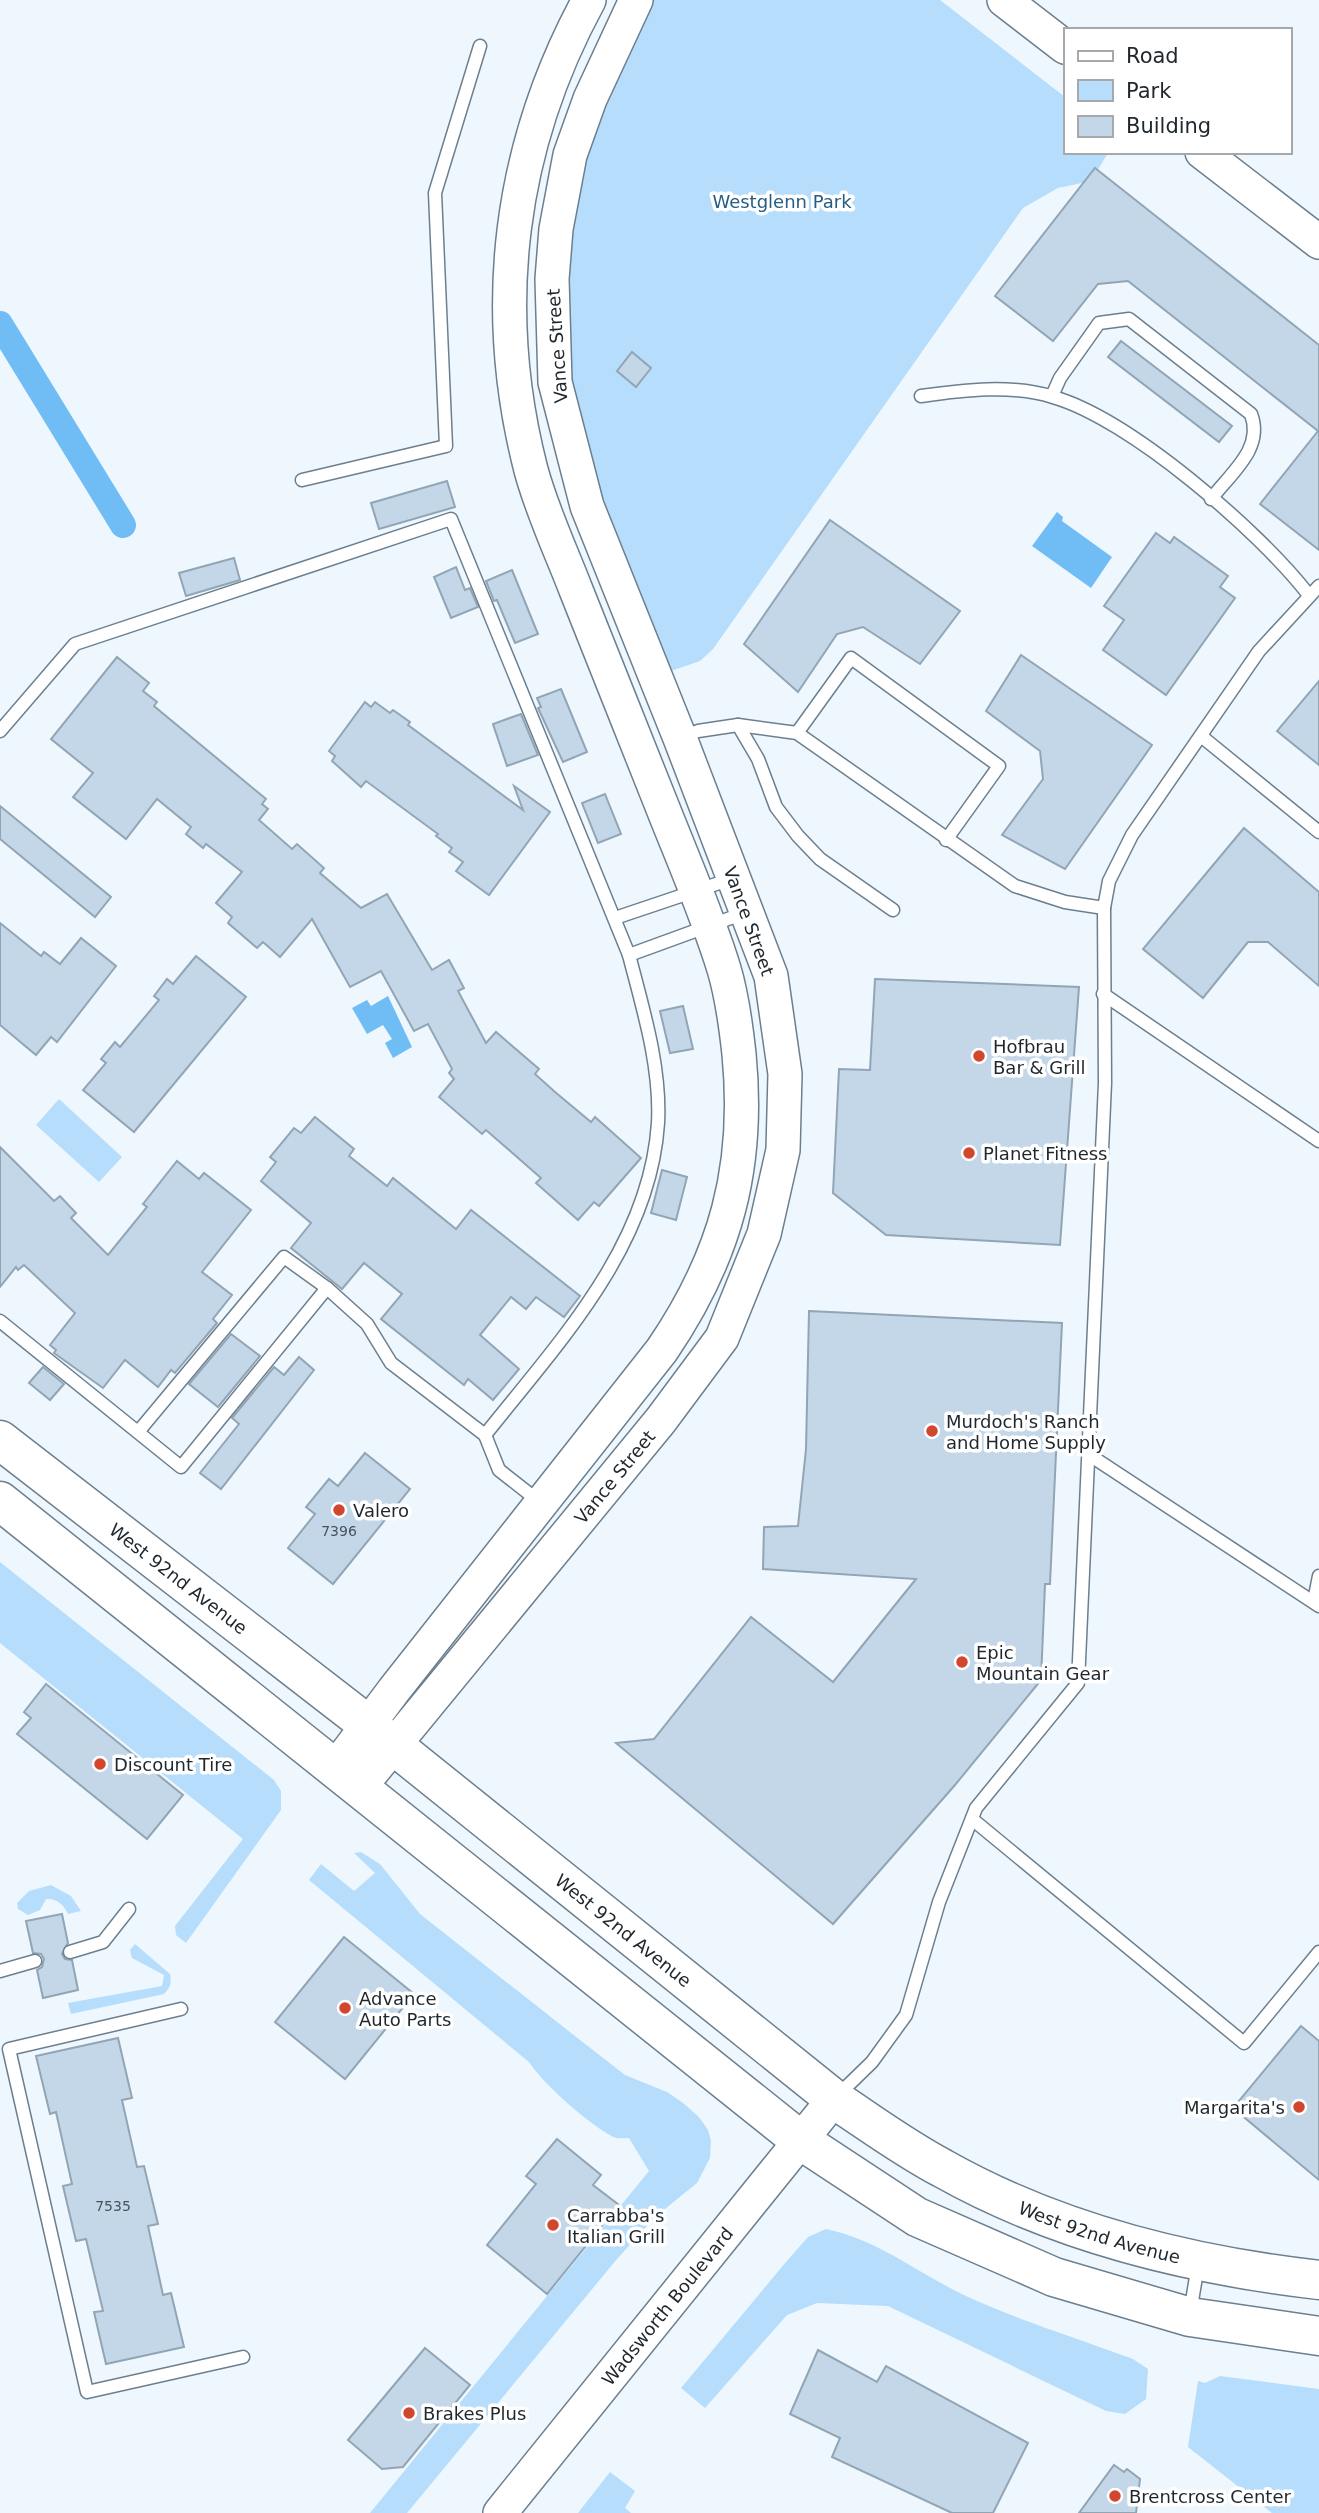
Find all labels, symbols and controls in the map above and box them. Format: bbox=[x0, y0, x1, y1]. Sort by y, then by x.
legend bbox=[1064, 28, 1291, 154]
text: Road bbox=[1126, 44, 1179, 68]
text: Park bbox=[1126, 79, 1172, 103]
text: Building bbox=[1126, 114, 1211, 138]
park label: Westglenn Park bbox=[712, 191, 852, 212]
street label: Vance Street bbox=[543, 288, 571, 404]
street label: Vance Street bbox=[720, 863, 778, 979]
place label: Hofbrau Bar & Grill bbox=[993, 1036, 1086, 1078]
marker: Hofbrau Bar & Grill bbox=[971, 1048, 987, 1064]
place label: Planet Fitness bbox=[983, 1143, 1108, 1164]
marker: Planet Fitness bbox=[961, 1145, 977, 1161]
place label: Murdoch's Ranch and Home Supply bbox=[946, 1411, 1106, 1453]
marker: Murdoch's Ranch and Home Supply bbox=[924, 1423, 940, 1439]
street label: Vance Street bbox=[570, 1426, 659, 1528]
place label: Valero bbox=[353, 1500, 409, 1521]
marker: Valero bbox=[331, 1502, 347, 1518]
street label: West 92nd Avenue bbox=[106, 1518, 252, 1638]
house number: 7396 bbox=[321, 1523, 357, 1539]
place label: Epic Mountain Gear bbox=[976, 1642, 1110, 1684]
marker: Epic Mountain Gear bbox=[954, 1654, 970, 1670]
place label: Discount Tire bbox=[114, 1754, 232, 1775]
marker: Discount Tire bbox=[92, 1756, 108, 1772]
street label: West 92nd Avenue bbox=[551, 1869, 696, 1991]
place label: Advance Auto Parts bbox=[359, 1988, 451, 2030]
marker: Advance Auto Parts bbox=[337, 2000, 353, 2016]
place label: Margarita's bbox=[1184, 2097, 1285, 2118]
marker: Margarita's bbox=[1291, 2099, 1307, 2115]
street label: West 92nd Avenue bbox=[1016, 2196, 1182, 2267]
house number: 7535 bbox=[95, 2198, 131, 2214]
place label: Carrabba's Italian Grill bbox=[567, 2205, 665, 2247]
marker: Carrabba's Italian Grill bbox=[545, 2217, 561, 2233]
street label: Wadsworth Boulevard bbox=[597, 2223, 737, 2389]
place label: Brakes Plus bbox=[423, 2403, 526, 2424]
marker: Brakes Plus bbox=[401, 2405, 417, 2421]
place label: Brentcross Center bbox=[1129, 2486, 1291, 2507]
marker: Brentcross Center bbox=[1107, 2488, 1123, 2504]

